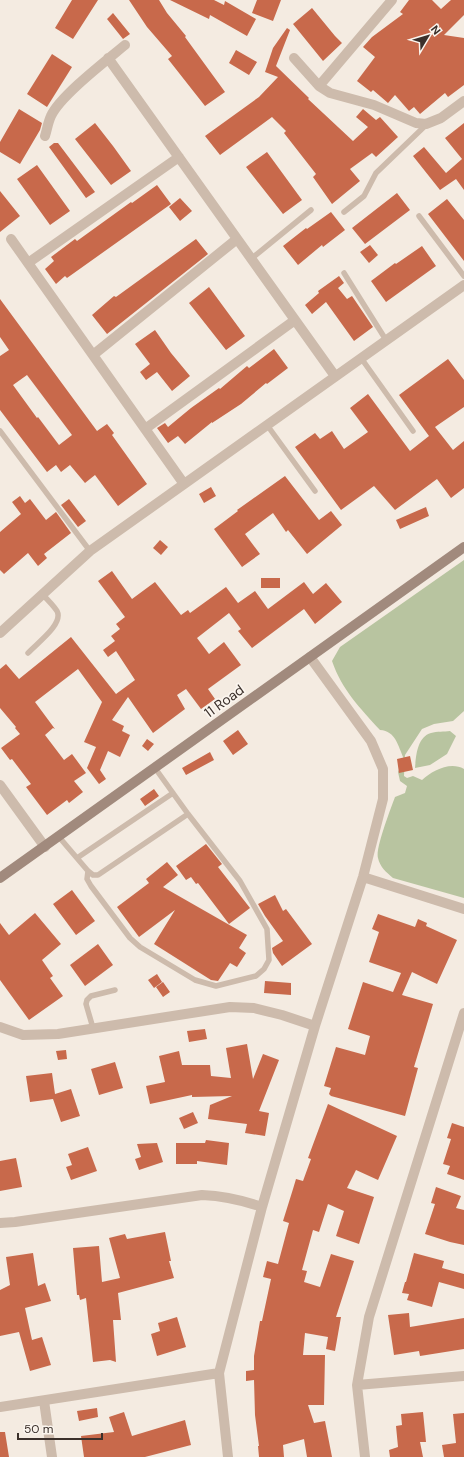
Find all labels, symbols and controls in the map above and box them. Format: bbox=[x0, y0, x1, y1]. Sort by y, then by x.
north arrow bbox=[408, 16, 448, 56]
text: N bbox=[428, 22, 444, 37]
street label: 11 Road bbox=[200, 680, 248, 722]
scale bar bbox=[18, 1415, 102, 1441]
text: 50 m bbox=[24, 1421, 53, 1437]

